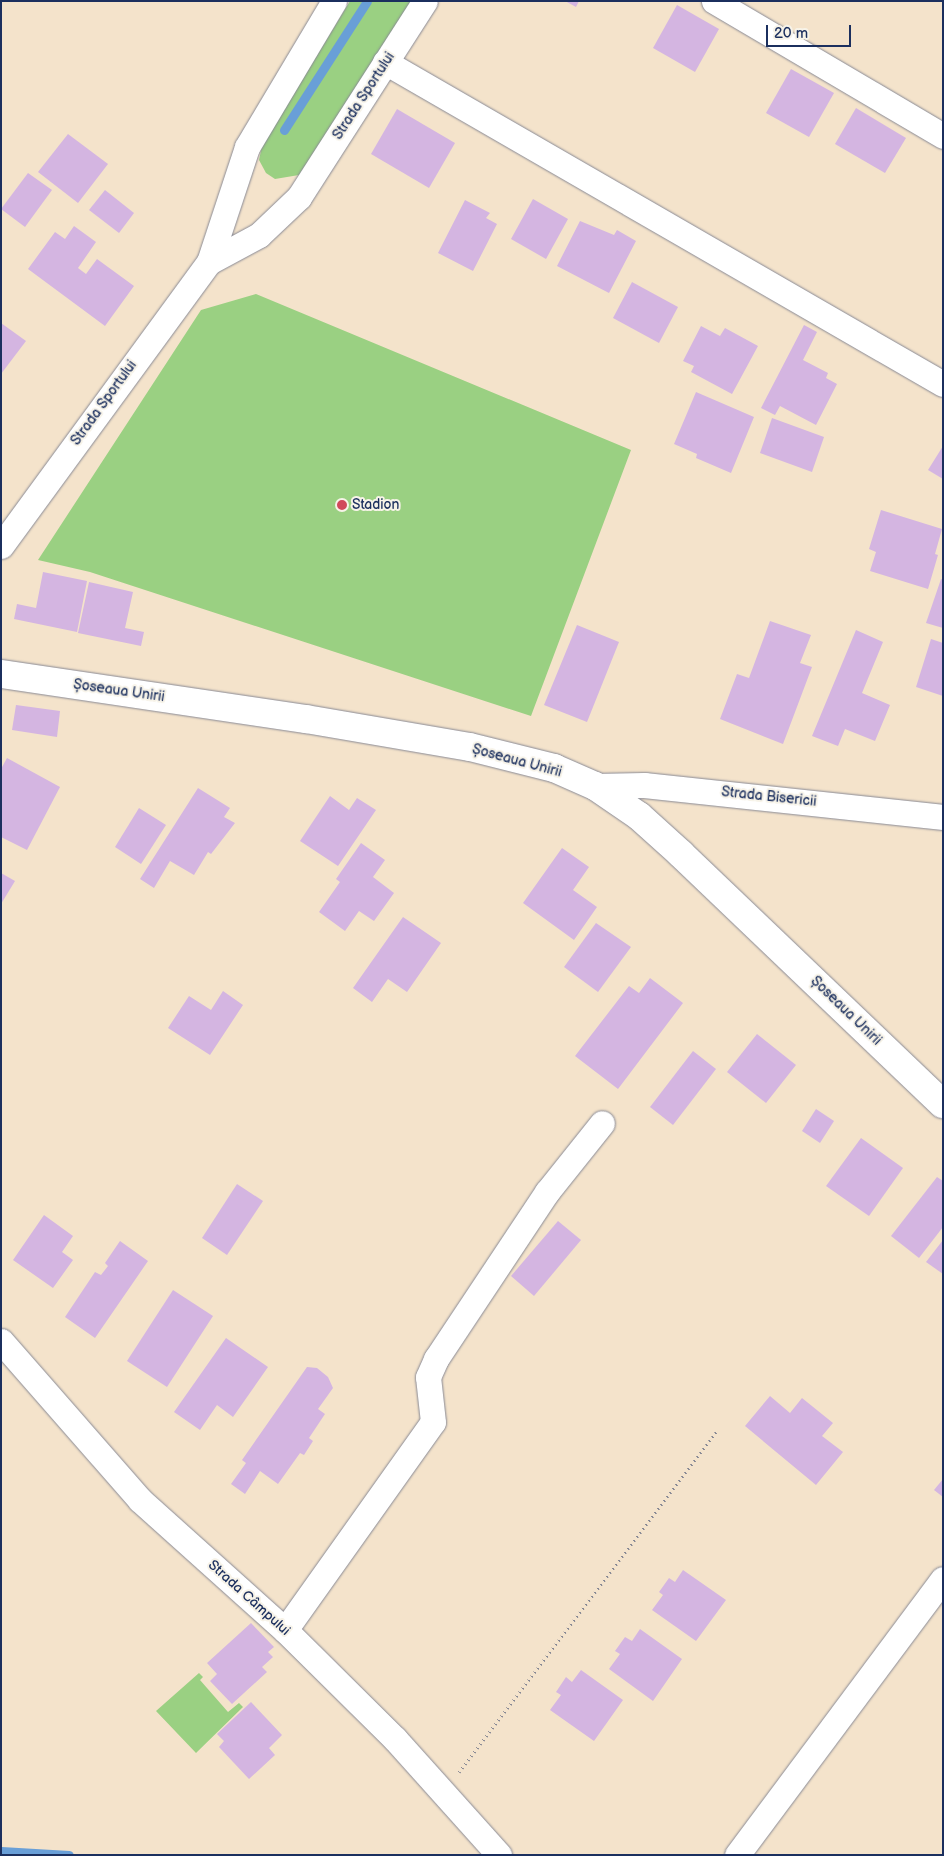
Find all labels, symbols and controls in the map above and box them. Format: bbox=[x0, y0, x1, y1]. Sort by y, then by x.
scale bar bbox=[769, 15, 854, 47]
text: 20 m bbox=[774, 24, 808, 43]
street label: Strada Sportului bbox=[329, 49, 399, 143]
street label: Strada Sportului bbox=[67, 357, 141, 449]
place label: Stadion bbox=[352, 497, 399, 513]
marker: Stadion bbox=[336, 499, 348, 511]
street label: Șoseaua Unirii bbox=[72, 676, 166, 706]
street label: Șoseaua Unirii bbox=[470, 741, 564, 781]
street label: Strada Bisericii bbox=[721, 784, 817, 810]
street label: Șoseaua Unirii bbox=[807, 973, 885, 1049]
street label: Strada Câmpului bbox=[205, 1557, 293, 1639]

